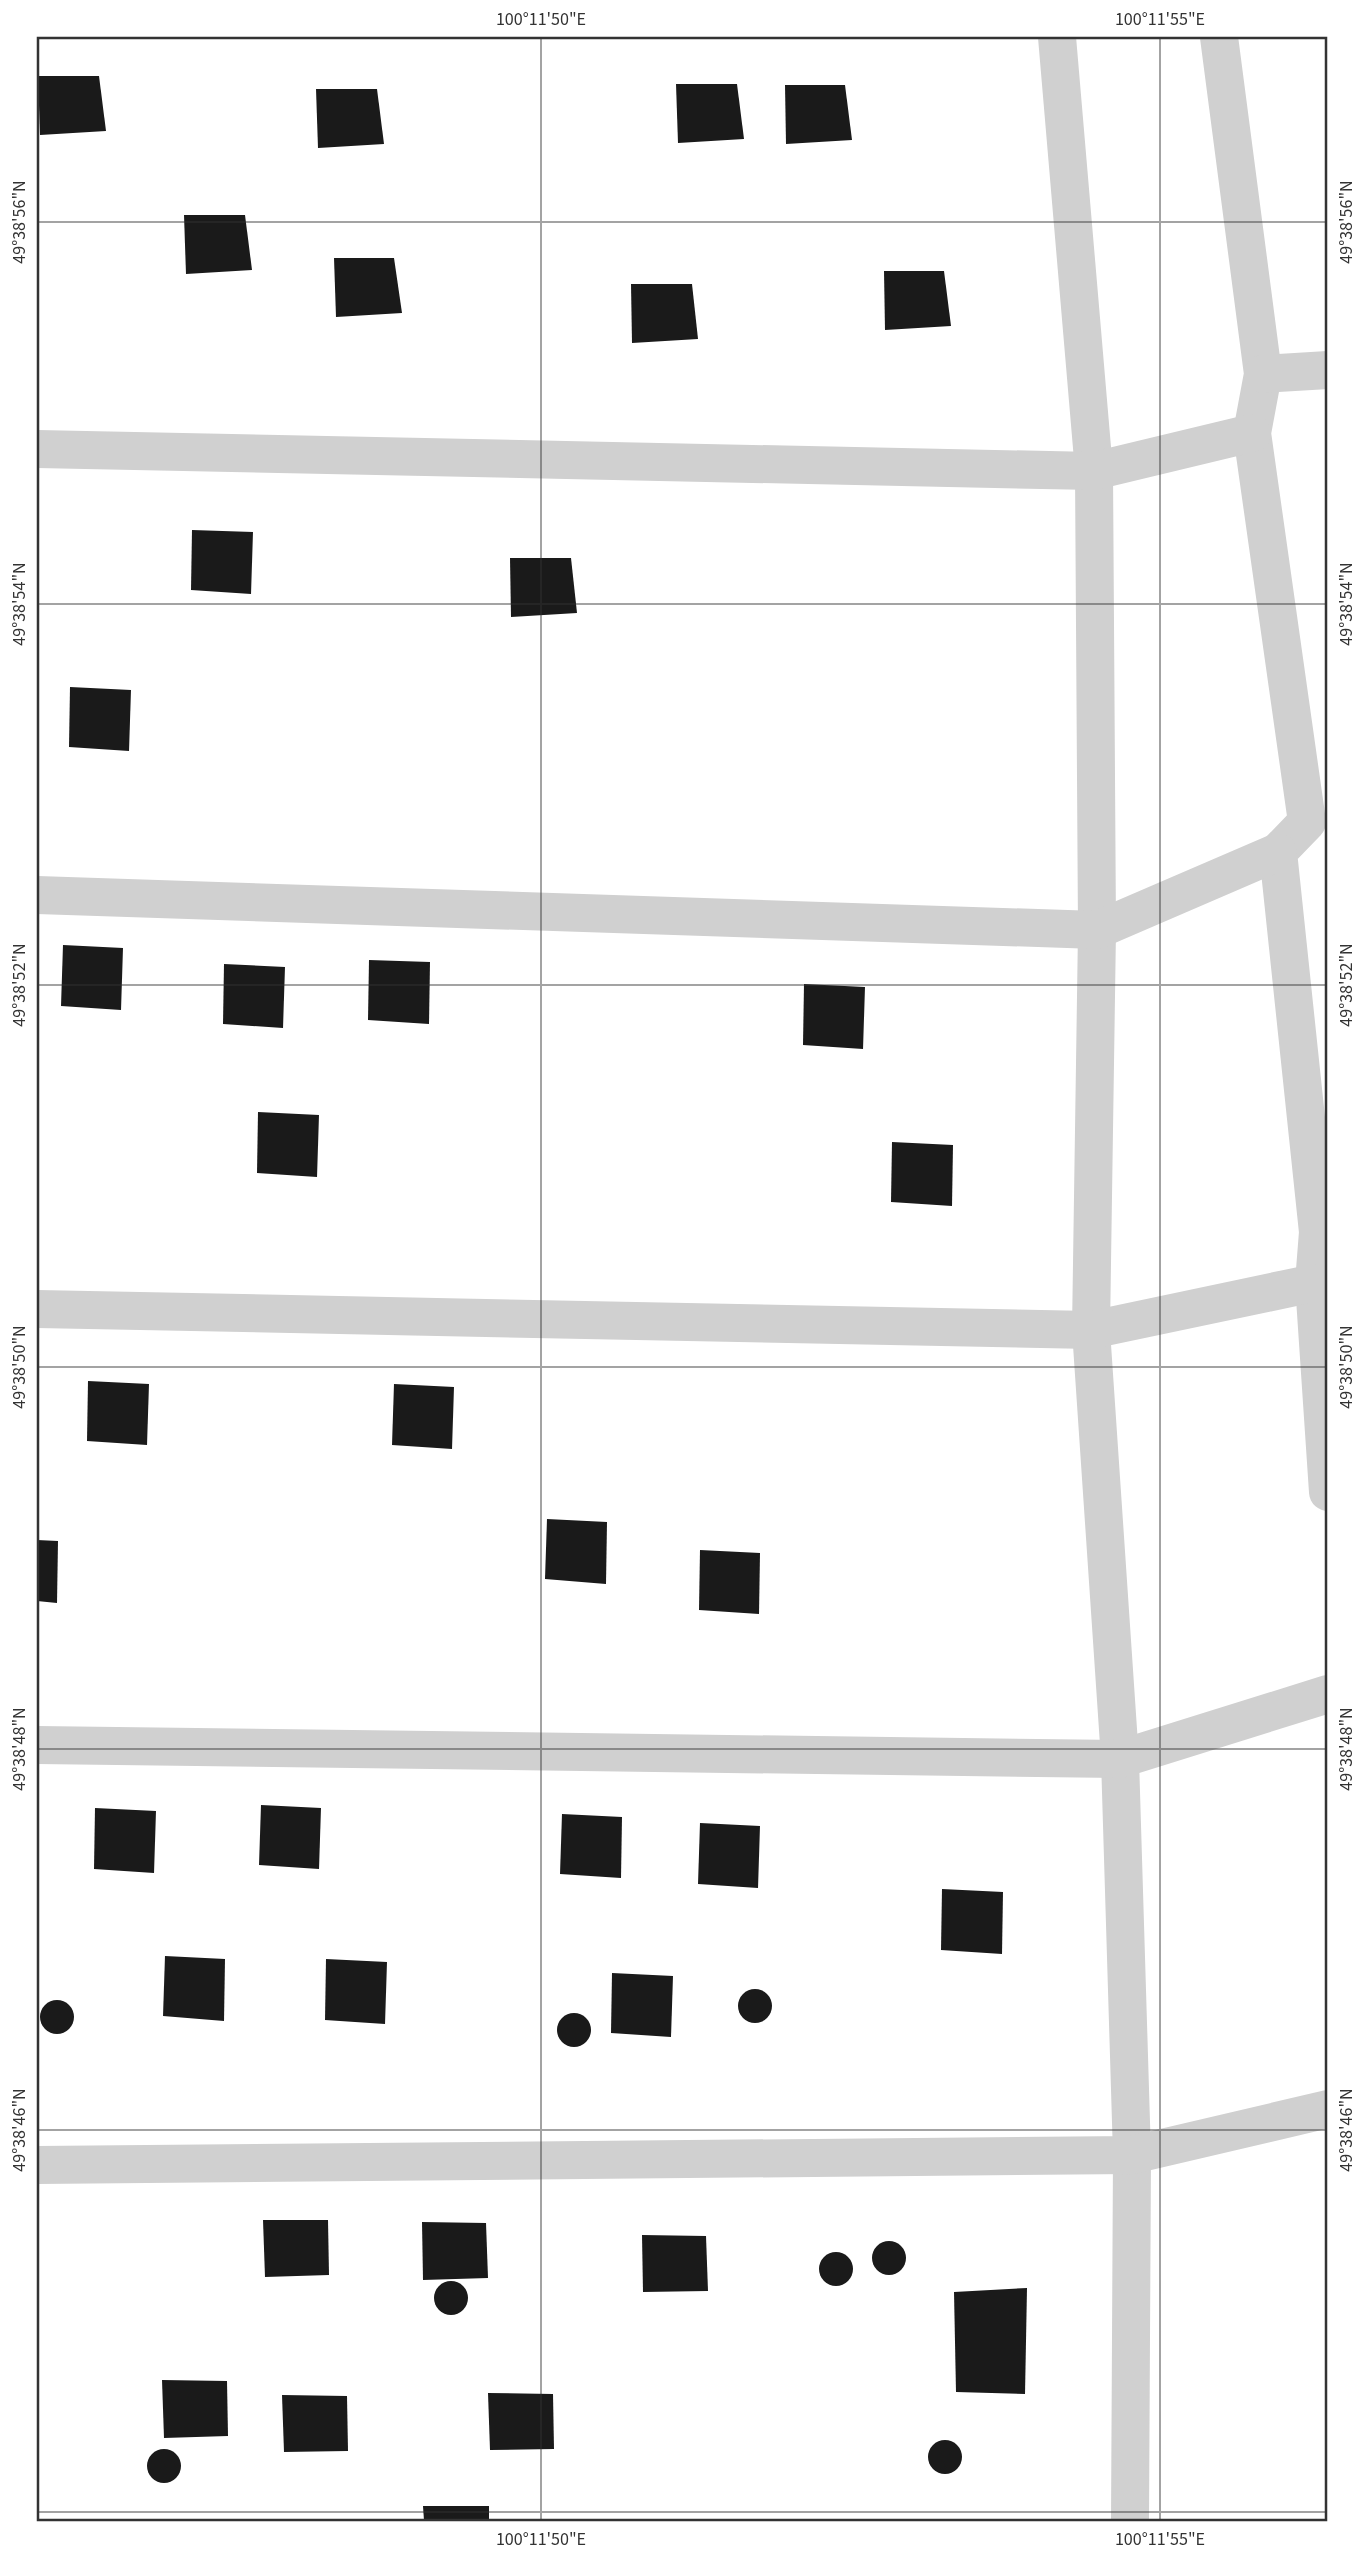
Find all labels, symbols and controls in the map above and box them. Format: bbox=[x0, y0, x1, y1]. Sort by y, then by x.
text: 100°11'50"E bbox=[496, 7, 586, 32]
text: 100°11'55"E bbox=[1115, 7, 1205, 32]
text: 49°38'56"N bbox=[7, 180, 32, 264]
text: 49°38'56"N bbox=[1334, 180, 1359, 264]
text: 49°38'54"N bbox=[7, 562, 32, 646]
text: 49°38'54"N bbox=[1334, 562, 1359, 646]
text: 49°38'52"N bbox=[7, 943, 32, 1027]
text: 49°38'52"N bbox=[1334, 943, 1359, 1027]
text: 49°38'50"N bbox=[7, 1325, 32, 1409]
text: 49°38'50"N bbox=[1334, 1325, 1359, 1409]
text: 49°38'48"N bbox=[7, 1707, 32, 1791]
text: 49°38'48"N bbox=[1334, 1707, 1359, 1791]
text: 49°38'46"N bbox=[7, 2088, 32, 2172]
text: 49°38'46"N bbox=[1334, 2088, 1359, 2172]
text: 100°11'50"E bbox=[496, 2527, 586, 2552]
text: 100°11'55"E bbox=[1115, 2527, 1205, 2552]

